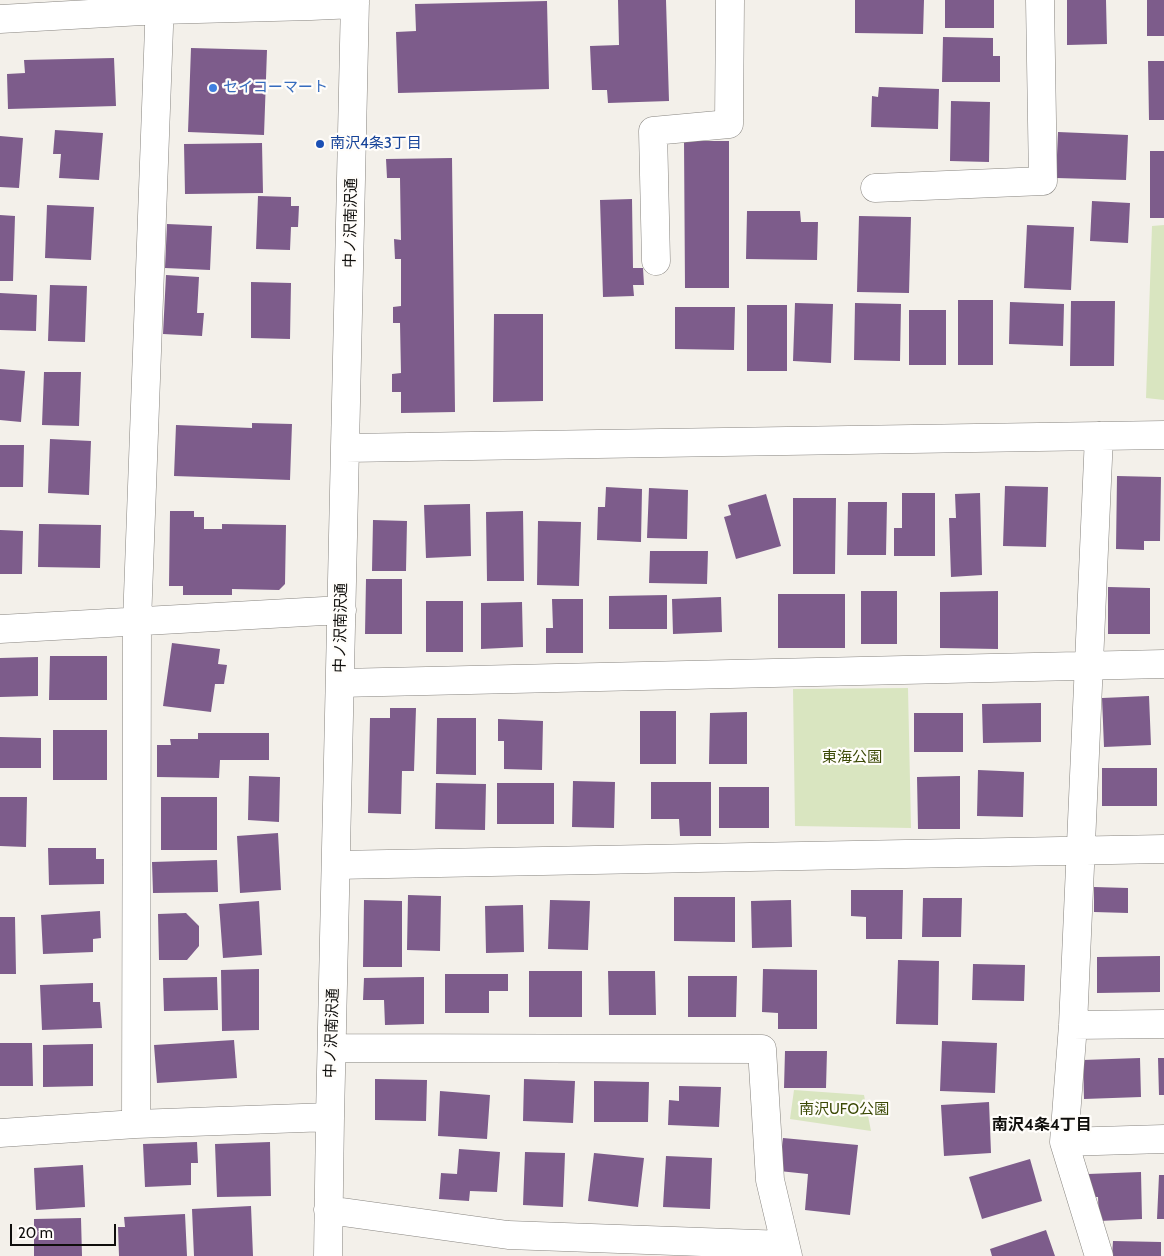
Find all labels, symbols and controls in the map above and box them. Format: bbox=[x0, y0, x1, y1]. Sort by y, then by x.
place label: セイコーマート bbox=[223, 79, 328, 97]
marker: セイコーマート bbox=[207, 82, 219, 94]
place label: 南沢4条3丁目 bbox=[330, 135, 422, 153]
marker: 南沢4条3丁目 bbox=[314, 138, 326, 150]
street label: 中ノ沢南沢通 bbox=[341, 178, 361, 268]
street label: 中ノ沢南沢通 bbox=[331, 583, 351, 673]
park label: 東海公園 bbox=[822, 749, 882, 767]
street label: 中ノ沢南沢通 bbox=[321, 988, 343, 1078]
park label: 南沢UFO公園 bbox=[799, 1101, 889, 1119]
district label: 南沢4条4丁目 bbox=[992, 1115, 1092, 1135]
scale bar bbox=[12, 1214, 119, 1246]
text: 20 m bbox=[18, 1224, 53, 1242]

